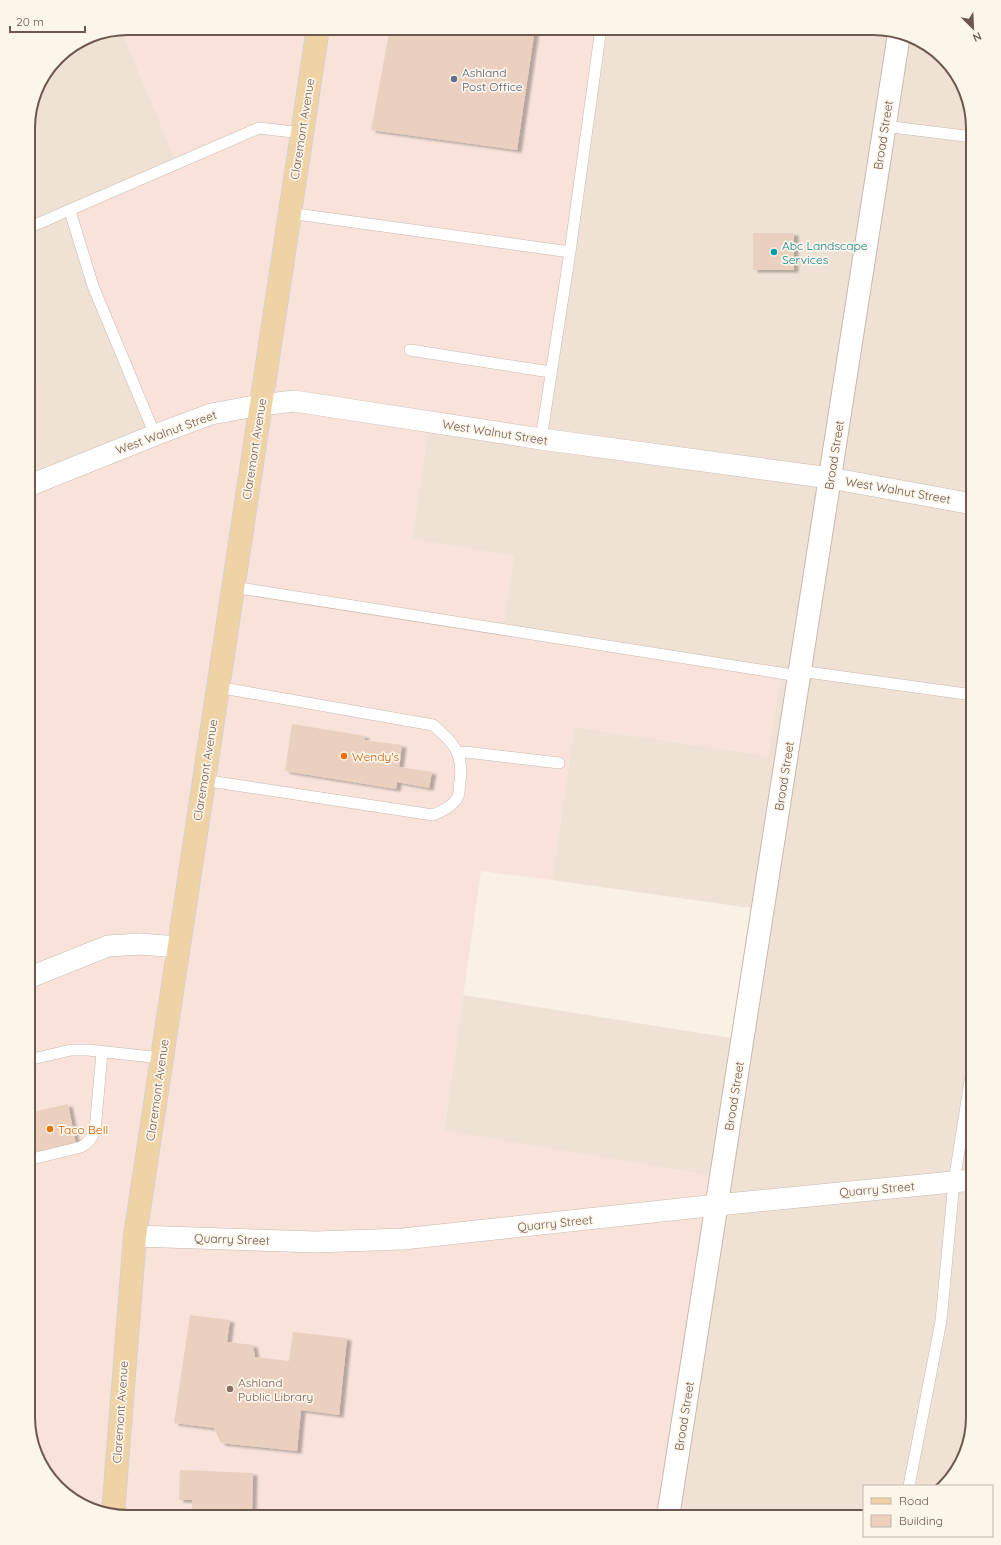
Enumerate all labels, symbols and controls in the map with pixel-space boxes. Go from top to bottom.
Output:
scale bar [10,8,85,34]
north arrow [953,8,993,48]
text: 20 m [16,14,44,29]
text: N [971,29,984,45]
place label: Ashland Post Office [462,65,523,94]
marker: Ashland Post Office [449,74,459,84]
street label: Claremont Avenue [287,77,317,181]
street label: Broad Street [870,99,896,171]
place label: Abc Landscape Services [782,238,868,267]
marker: Abc Landscape Services [769,247,779,257]
street label: Claremont Avenue [239,397,269,501]
street label: West Walnut Street [113,407,219,457]
street label: West Walnut Street [441,416,549,448]
street label: Broad Street [821,419,847,491]
street label: West Walnut Street [844,473,952,507]
street label: Claremont Avenue [190,718,220,822]
street label: Broad Street [771,740,797,812]
place label: Wendy's [352,749,400,764]
marker: Wendy's [339,751,349,761]
street label: Claremont Avenue [142,1038,172,1142]
street label: Broad Street [721,1060,747,1132]
place label: Taco Bell [58,1122,108,1137]
marker: Taco Bell [45,1124,55,1134]
street label: Quarry Street [839,1178,915,1200]
street label: Quarry Street [517,1212,593,1234]
street label: Quarry Street [194,1230,270,1248]
street label: Claremont Avenue [109,1360,131,1464]
place label: Ashland Public Library [238,1375,313,1404]
street label: Broad Street [671,1380,697,1452]
marker: Ashland Public Library [225,1384,235,1394]
legend [863,1485,993,1537]
text: Road [899,1493,929,1508]
text: Building [899,1513,943,1528]

